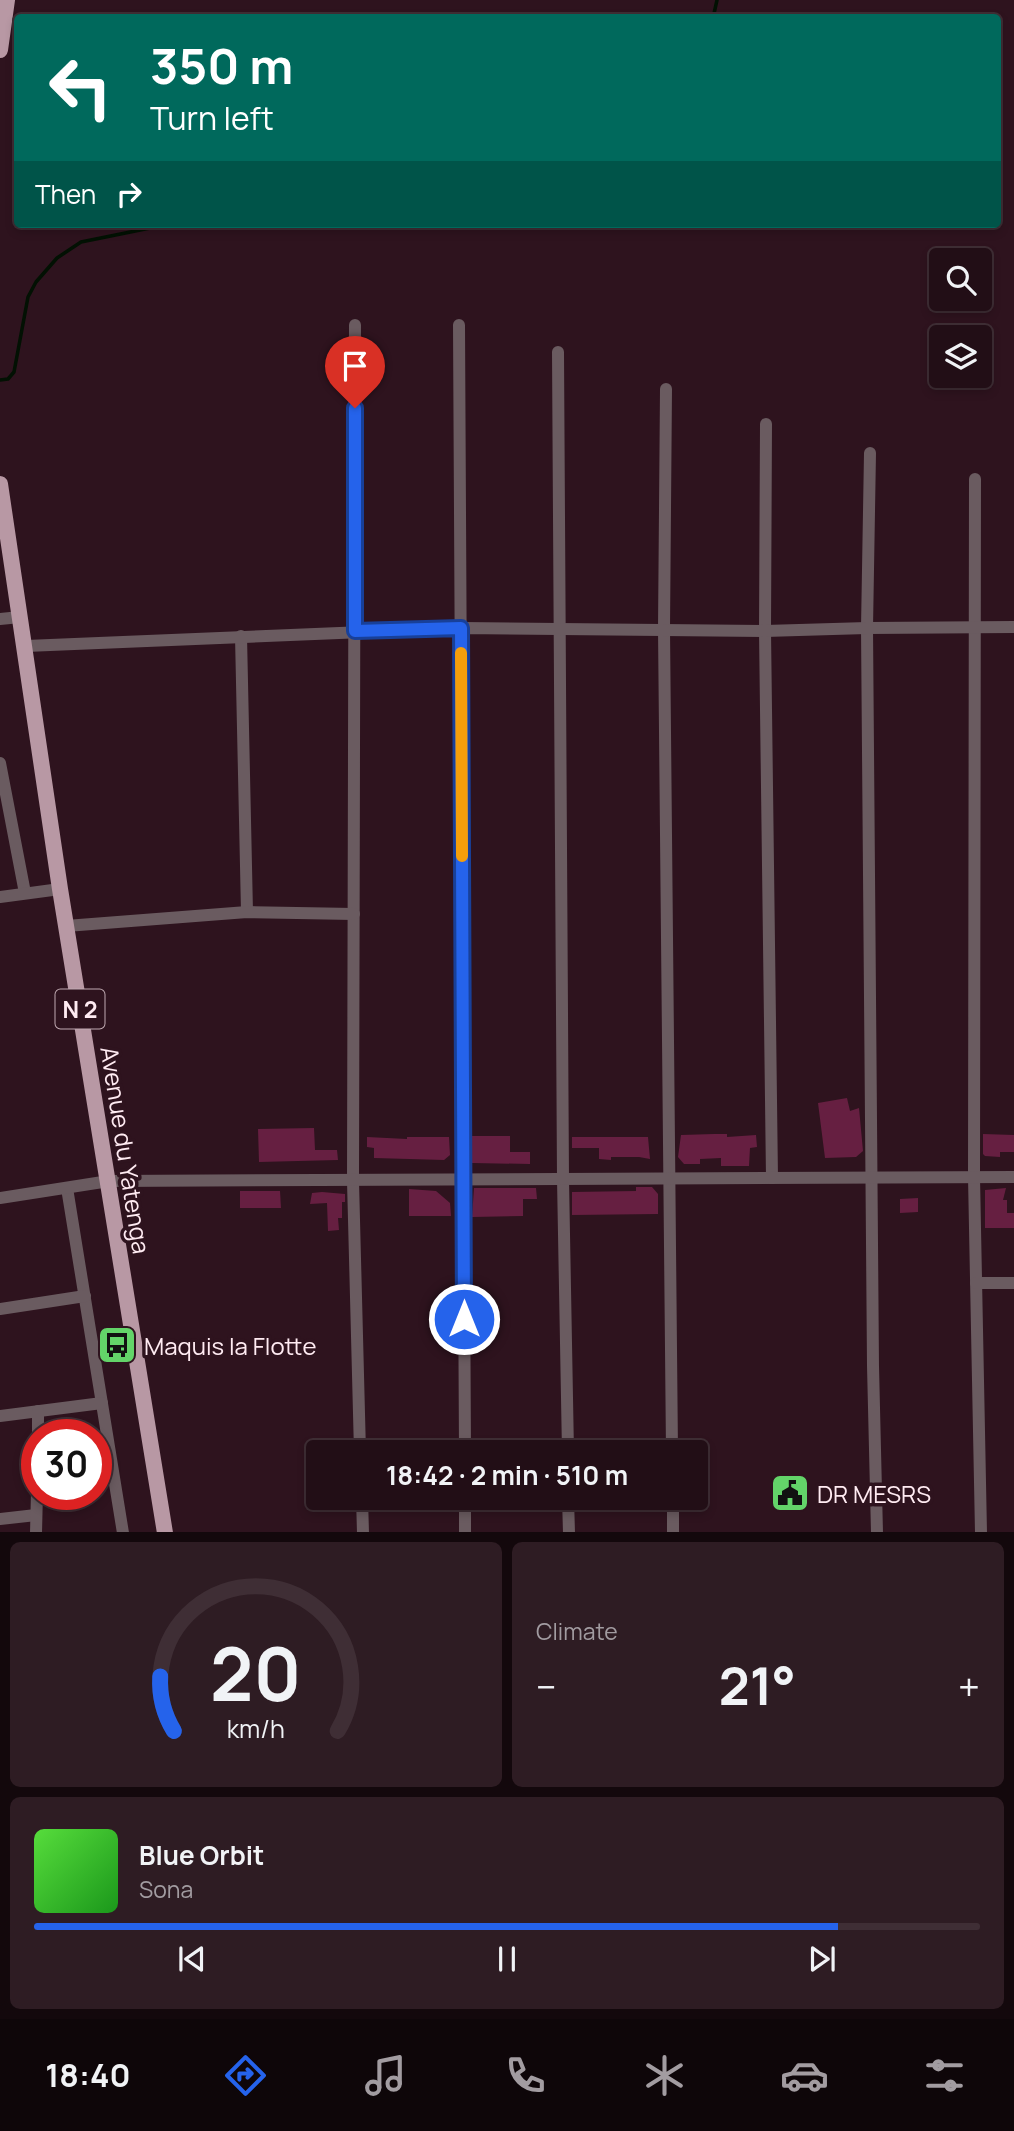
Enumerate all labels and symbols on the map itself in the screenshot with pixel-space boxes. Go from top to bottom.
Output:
pin [325,336,385,408]
road number: N 2 [56,990,104,1028]
street label: Avenue du Yatenga [93,1044,159,1256]
position arrow [427,1282,501,1356]
bus stop icon: Maquis la Flotte [96,1324,138,1366]
place label: Maquis la Flotte [144,1329,316,1362]
speed limit sign: 30 [21,1419,112,1510]
public building icon: DR MESRS [769,1472,811,1514]
place label: DR MESRS [817,1477,931,1510]

